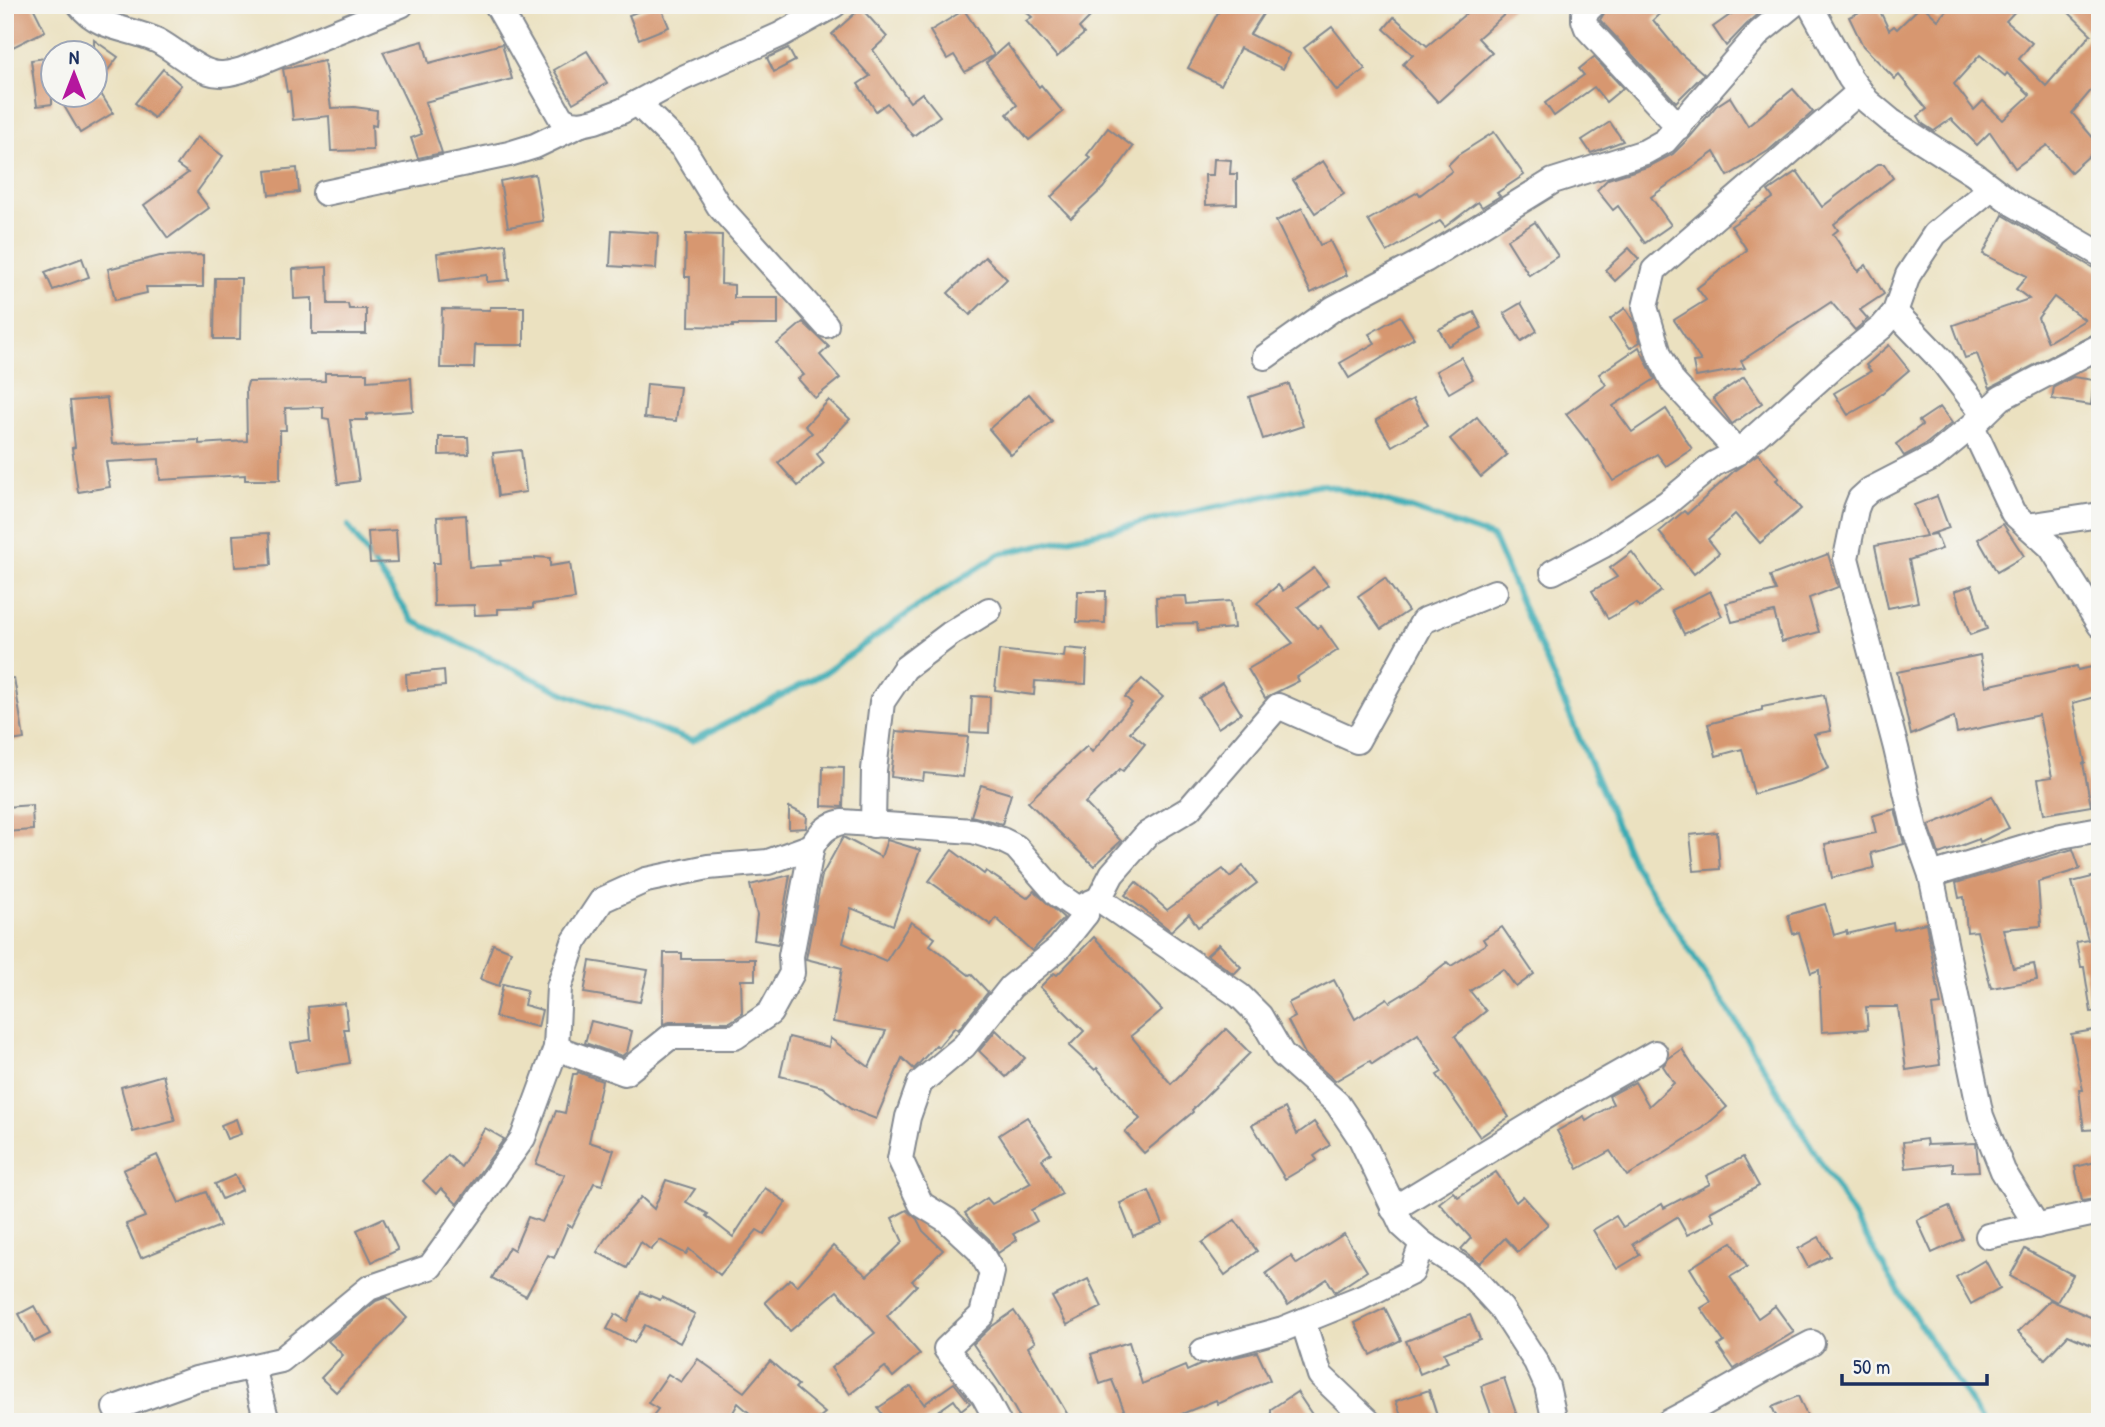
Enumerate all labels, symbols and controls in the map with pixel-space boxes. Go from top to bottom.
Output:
north arrow [38,38,108,108]
text: N [69,44,79,70]
scale bar [1842,1343,1988,1387]
text: 50 m [1853,1352,1890,1381]

